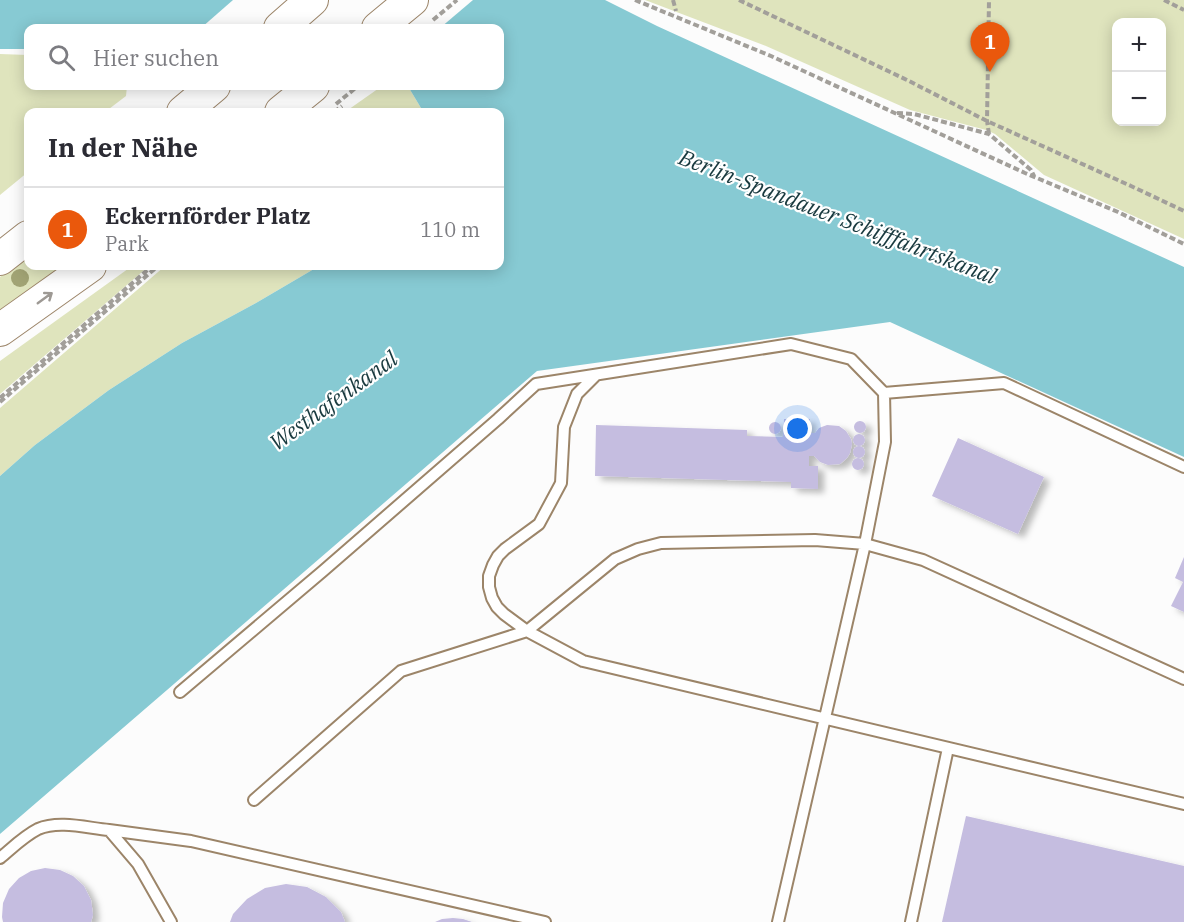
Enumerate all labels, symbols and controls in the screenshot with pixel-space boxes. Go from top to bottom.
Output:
map controls [1112,18,1166,126]
button: + [1112,18,1166,72]
pin: 1 [970,22,1010,72]
search box [24,24,504,90]
icon: search [45,41,78,74]
text: Hier suchen [93,43,219,72]
button: − [1112,72,1166,126]
text: In der Nähe [48,130,198,164]
water label: Berlin-Spandauer Schifffahrtskanal [674,142,1002,290]
text: Eckernförder Platz [105,201,310,230]
text: 1 [62,216,74,243]
text: 110 m [420,216,480,243]
text: Park [105,230,149,257]
one-way arrow [36,291,52,304]
water label: Westhafenkanal [263,343,403,456]
your location [783,414,812,443]

